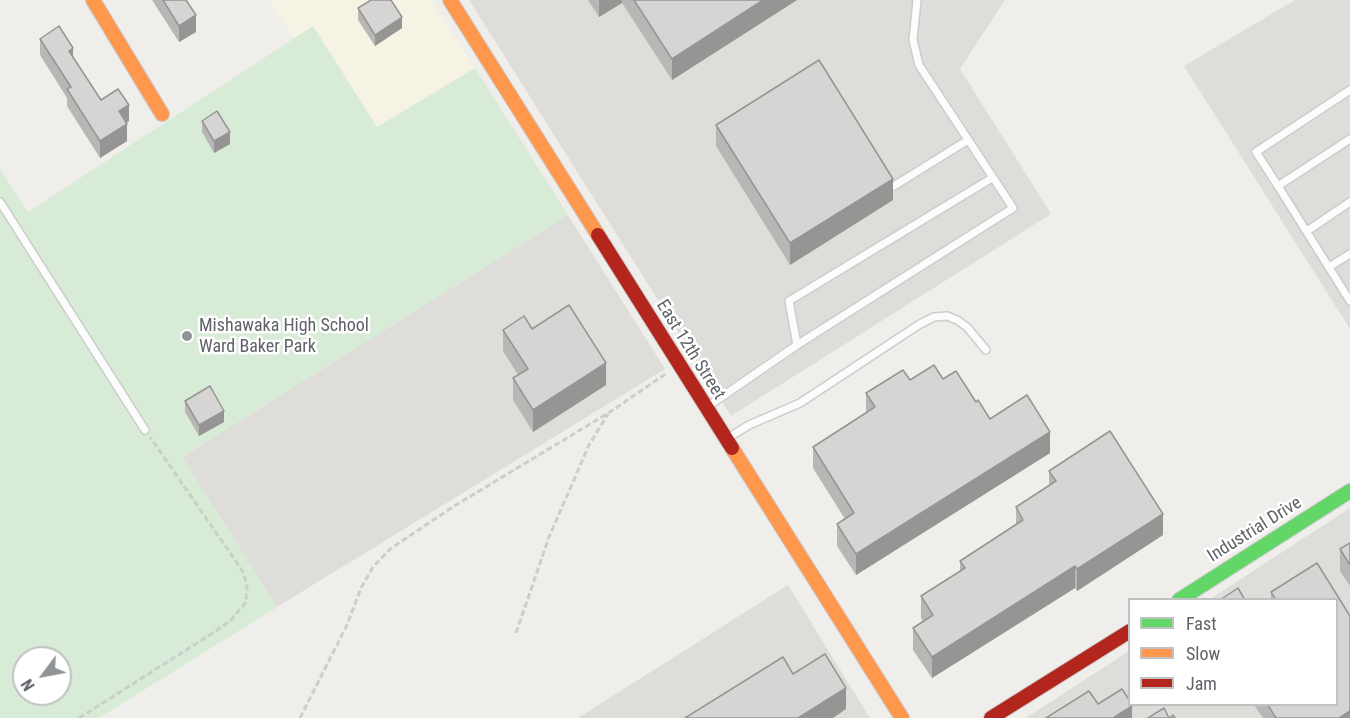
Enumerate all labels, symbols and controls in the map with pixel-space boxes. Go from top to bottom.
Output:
street label: East 12th Street [651,296,729,404]
place label: Mishawaka High School Ward Baker Park [199,315,369,358]
marker: Mishawaka High School Ward Baker Park [180,329,194,343]
street label: Industrial Drive [1204,493,1306,567]
legend [1128,598,1338,706]
text: Fast [1186,613,1217,634]
text: Slow [1186,643,1220,664]
north arrow [12,646,72,706]
text: Jam [1186,673,1217,694]
text: N [17,676,39,694]

